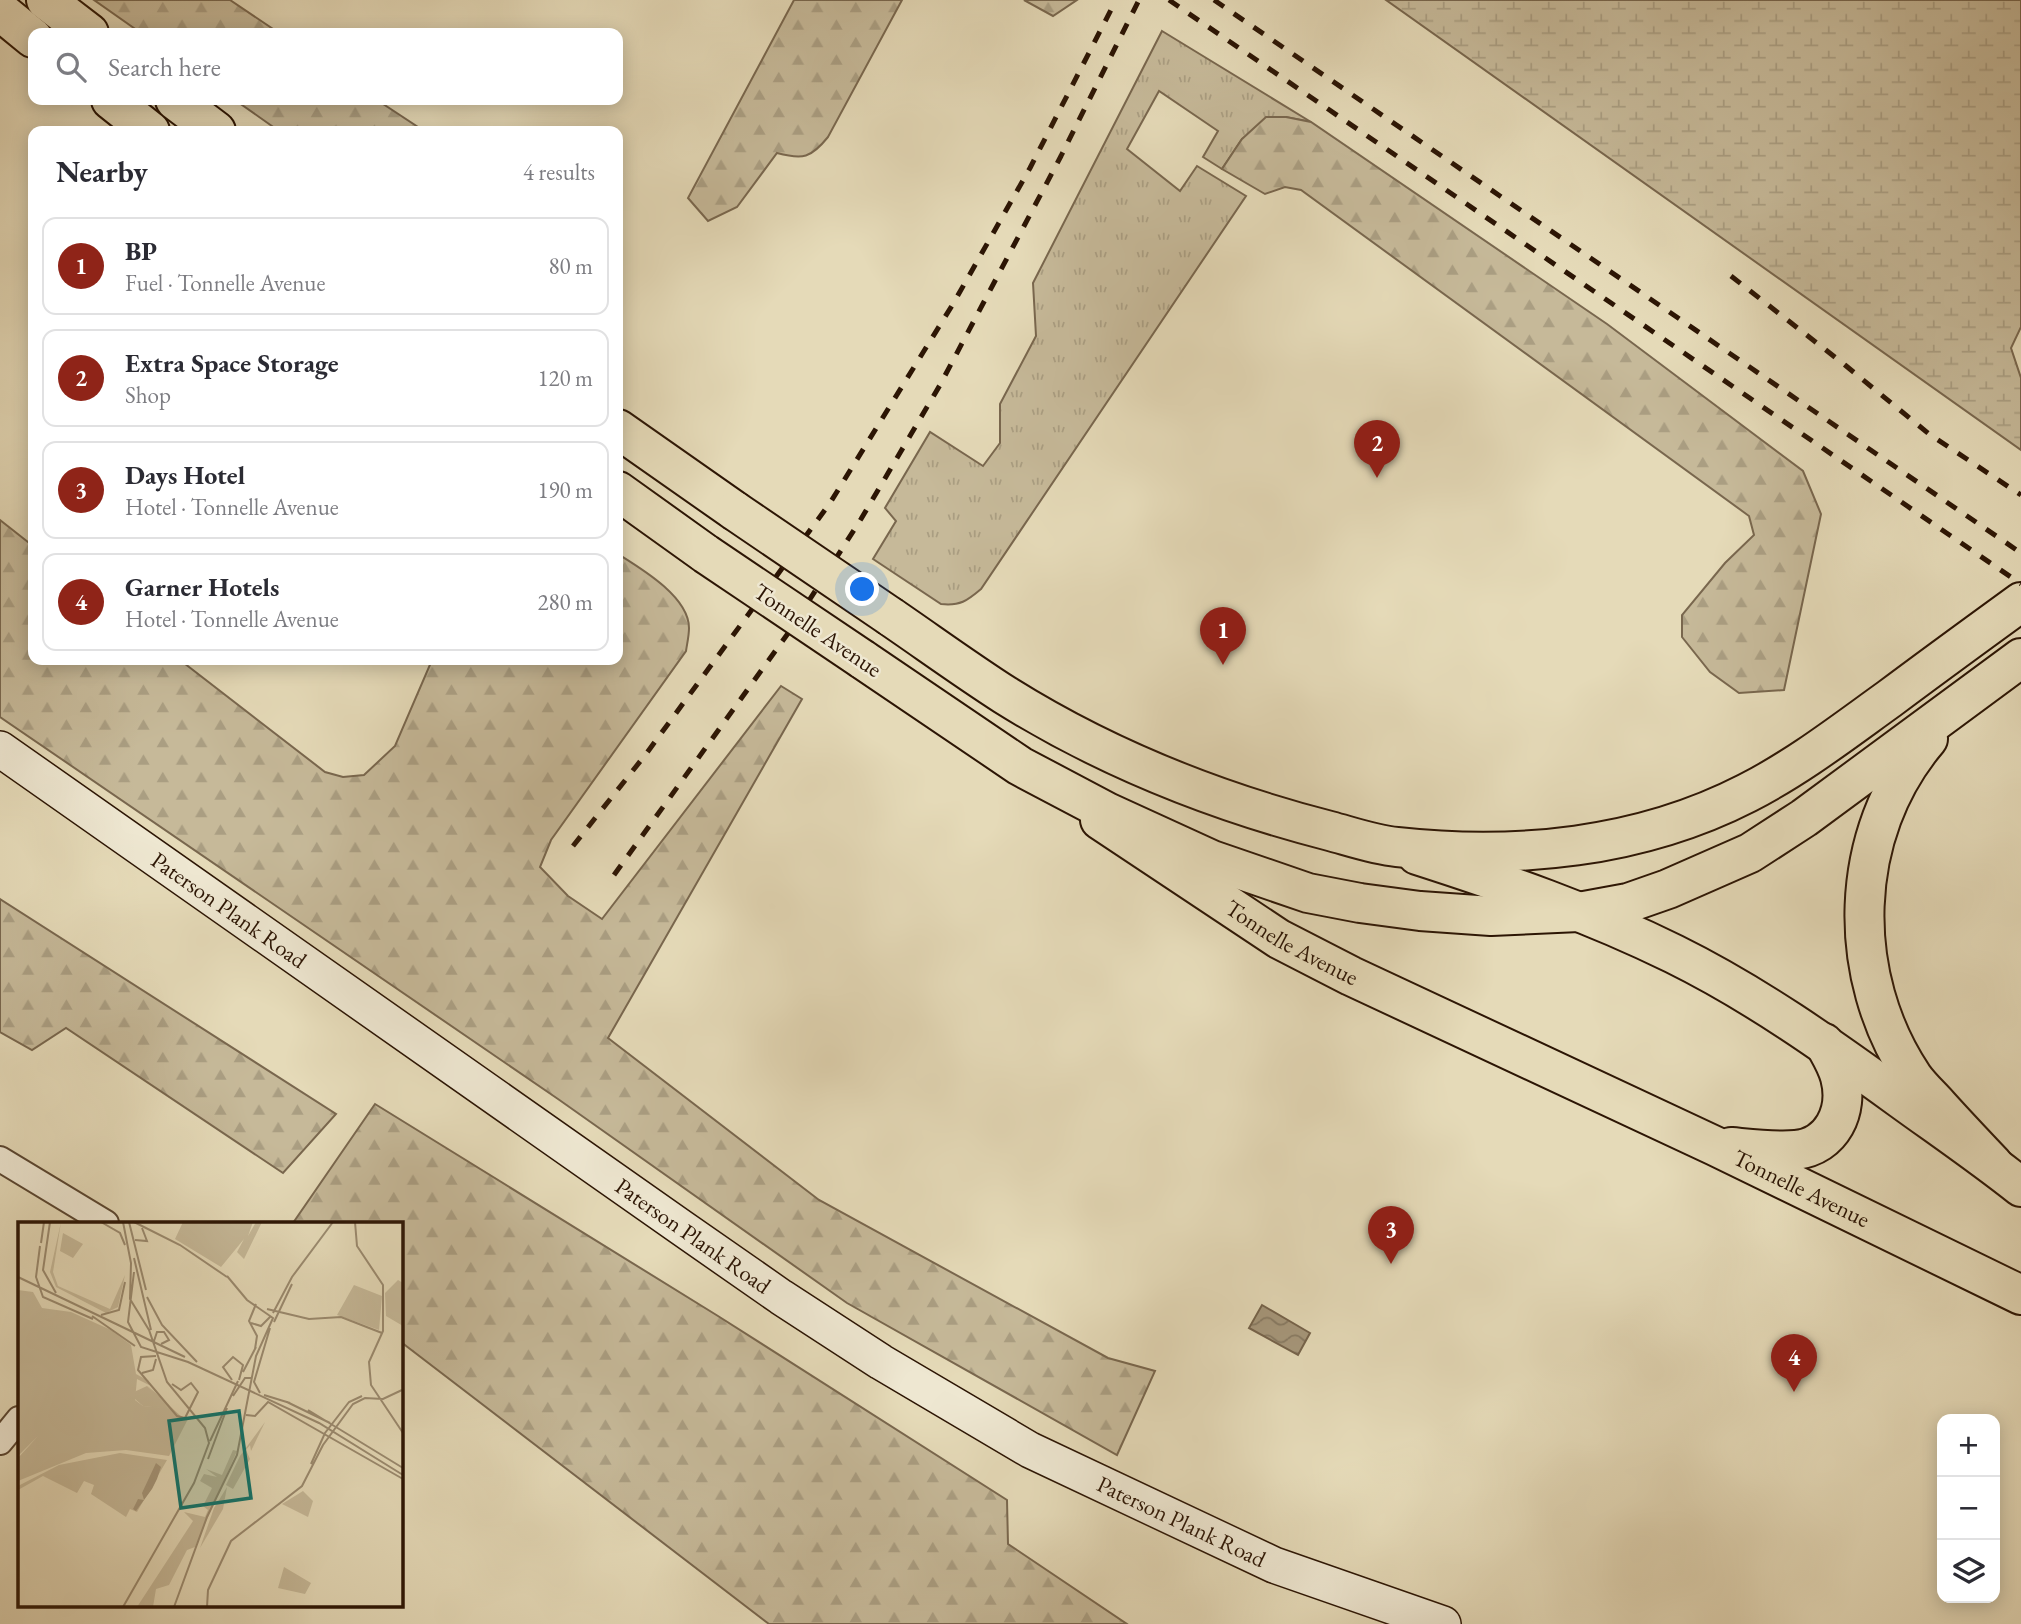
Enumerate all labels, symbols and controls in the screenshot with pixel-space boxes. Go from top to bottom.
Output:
search box [28,28,623,105]
icon: search [52,48,90,86]
text: Search here [108,50,221,84]
text: Nearby [56,152,148,191]
text: 4 results [523,157,595,187]
text: BP [125,234,157,268]
text: 1 [75,251,87,281]
text: 80 m [548,251,593,281]
text: Fuel · Tonnelle Avenue [125,268,325,298]
text: Extra Space Storage [125,346,339,380]
text: 2 [75,363,87,393]
text: 120 m [537,363,593,393]
text: Shop [125,380,171,410]
pin: 2 [1354,420,1400,478]
text: Days Hotel [125,458,245,492]
text: 3 [75,475,87,505]
text: 190 m [537,475,593,505]
text: Hotel · Tonnelle Avenue [125,492,339,522]
text: Garner Hotels [125,570,279,604]
your location [845,572,879,606]
street label: Tonnelle Avenue [748,576,888,684]
text: 4 [75,587,87,617]
text: 280 m [537,587,593,617]
text: Hotel · Tonnelle Avenue [125,604,339,634]
pin: 1 [1200,607,1246,665]
street label: Paterson Plank Road [145,845,313,975]
street label: Tonnelle Avenue [1220,893,1363,992]
street label: Tonnelle Avenue [1728,1142,1875,1234]
street label: Paterson Plank Road [609,1171,777,1301]
pin: 3 [1368,1206,1414,1264]
inset map [18,1222,402,1606]
pin: 4 [1771,1334,1817,1392]
map controls [1937,1414,2000,1603]
button: + [1937,1414,2000,1477]
street label: Paterson Plank Road [1092,1469,1271,1574]
button: − [1937,1477,2000,1540]
button: layers [1937,1540,2000,1603]

